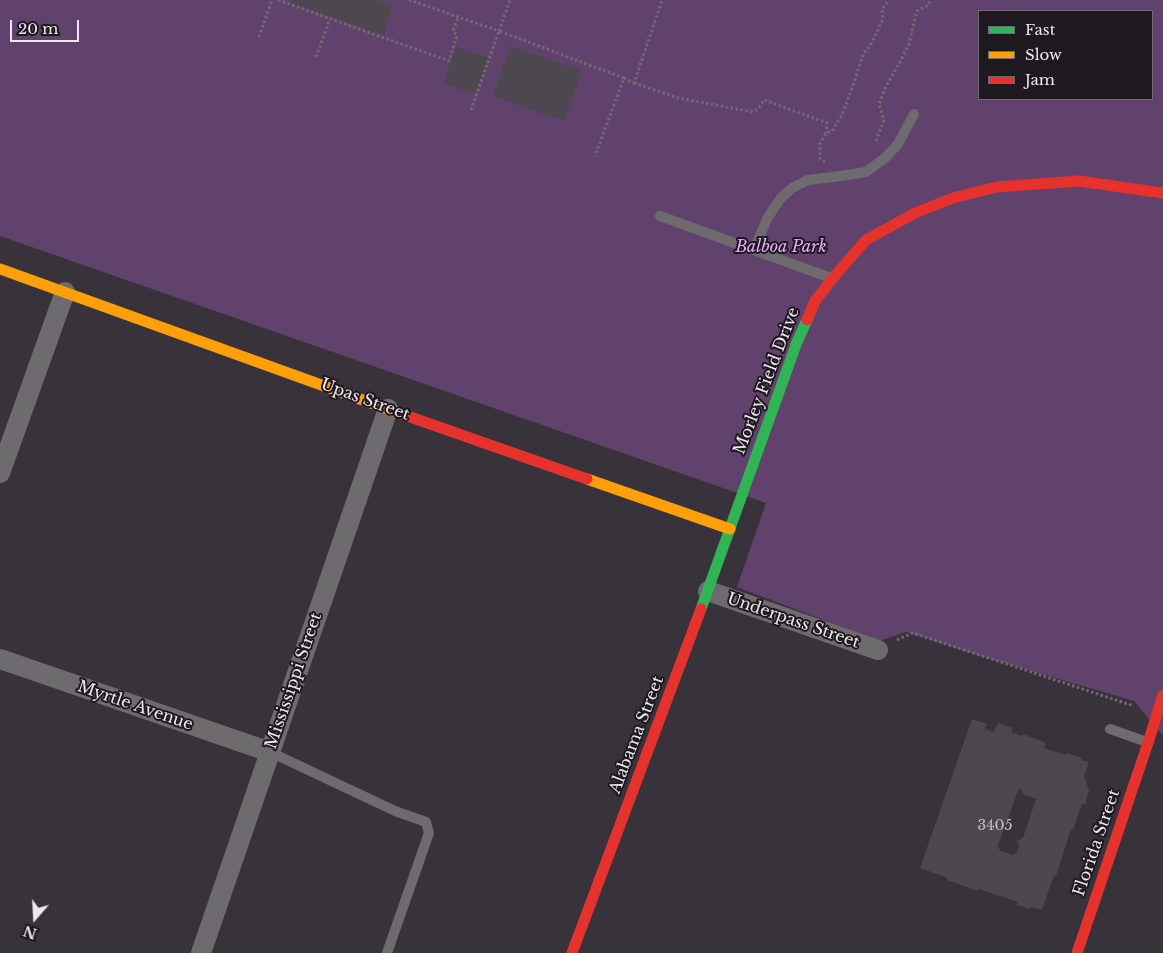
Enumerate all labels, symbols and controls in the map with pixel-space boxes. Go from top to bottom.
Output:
scale bar [12,10,81,42]
legend [978,10,1153,100]
text: 20 m [18,19,58,38]
text: Fast [1025,20,1055,39]
text: Slow [1025,45,1062,64]
text: Jam [1025,70,1055,89]
park label: Balboa Park [735,237,827,257]
street label: Morley Field Drive [730,305,804,457]
street label: Upas Street [318,375,412,425]
street label: Underpass Street [724,589,862,653]
street label: Mississippi Street [262,610,326,752]
street label: Alabama Street [606,673,668,797]
street label: Myrtle Avenue [75,677,195,735]
street label: Florida Street [1070,787,1124,899]
house number: 3405 [978,818,1012,834]
north arrow [10,893,60,943]
text: N [21,922,39,943]

